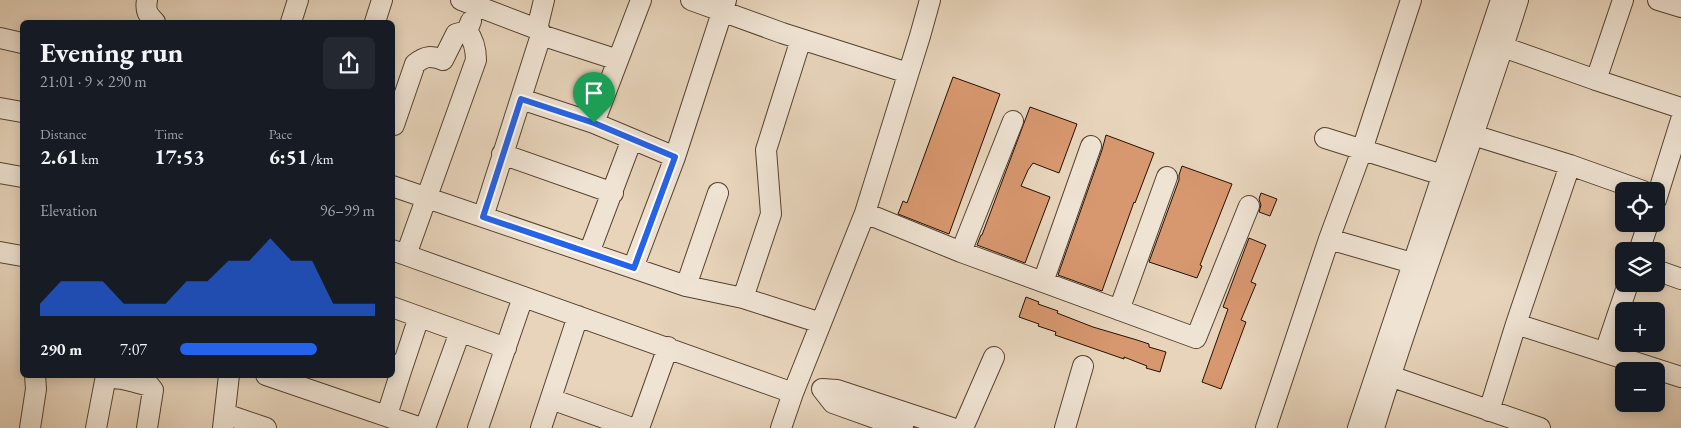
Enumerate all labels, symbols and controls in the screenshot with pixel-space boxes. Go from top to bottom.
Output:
text: Evening run [40,34,183,70]
button: share [323,37,375,89]
text: 21:01 · 9 × 290 m [40,71,147,92]
pin [573,72,615,123]
icon: arrive [580,79,608,107]
text: Distance [40,125,87,143]
text: Time [154,125,184,143]
text: Pace [269,125,292,143]
text: 2.61 [40,143,79,170]
text: 17:53 [154,143,205,170]
text: 6:51 [269,143,308,170]
text: km [79,150,99,168]
text: /km [308,150,334,168]
map controls [1615,182,1665,412]
button: locate [1615,182,1665,232]
text: Elevation [40,200,98,221]
text: 96–99 m [320,200,375,221]
button: layers [1615,242,1665,292]
button: + [1615,302,1665,352]
text: 290 m [40,339,82,360]
text: 7:07 [120,339,147,360]
button: − [1615,362,1665,412]

